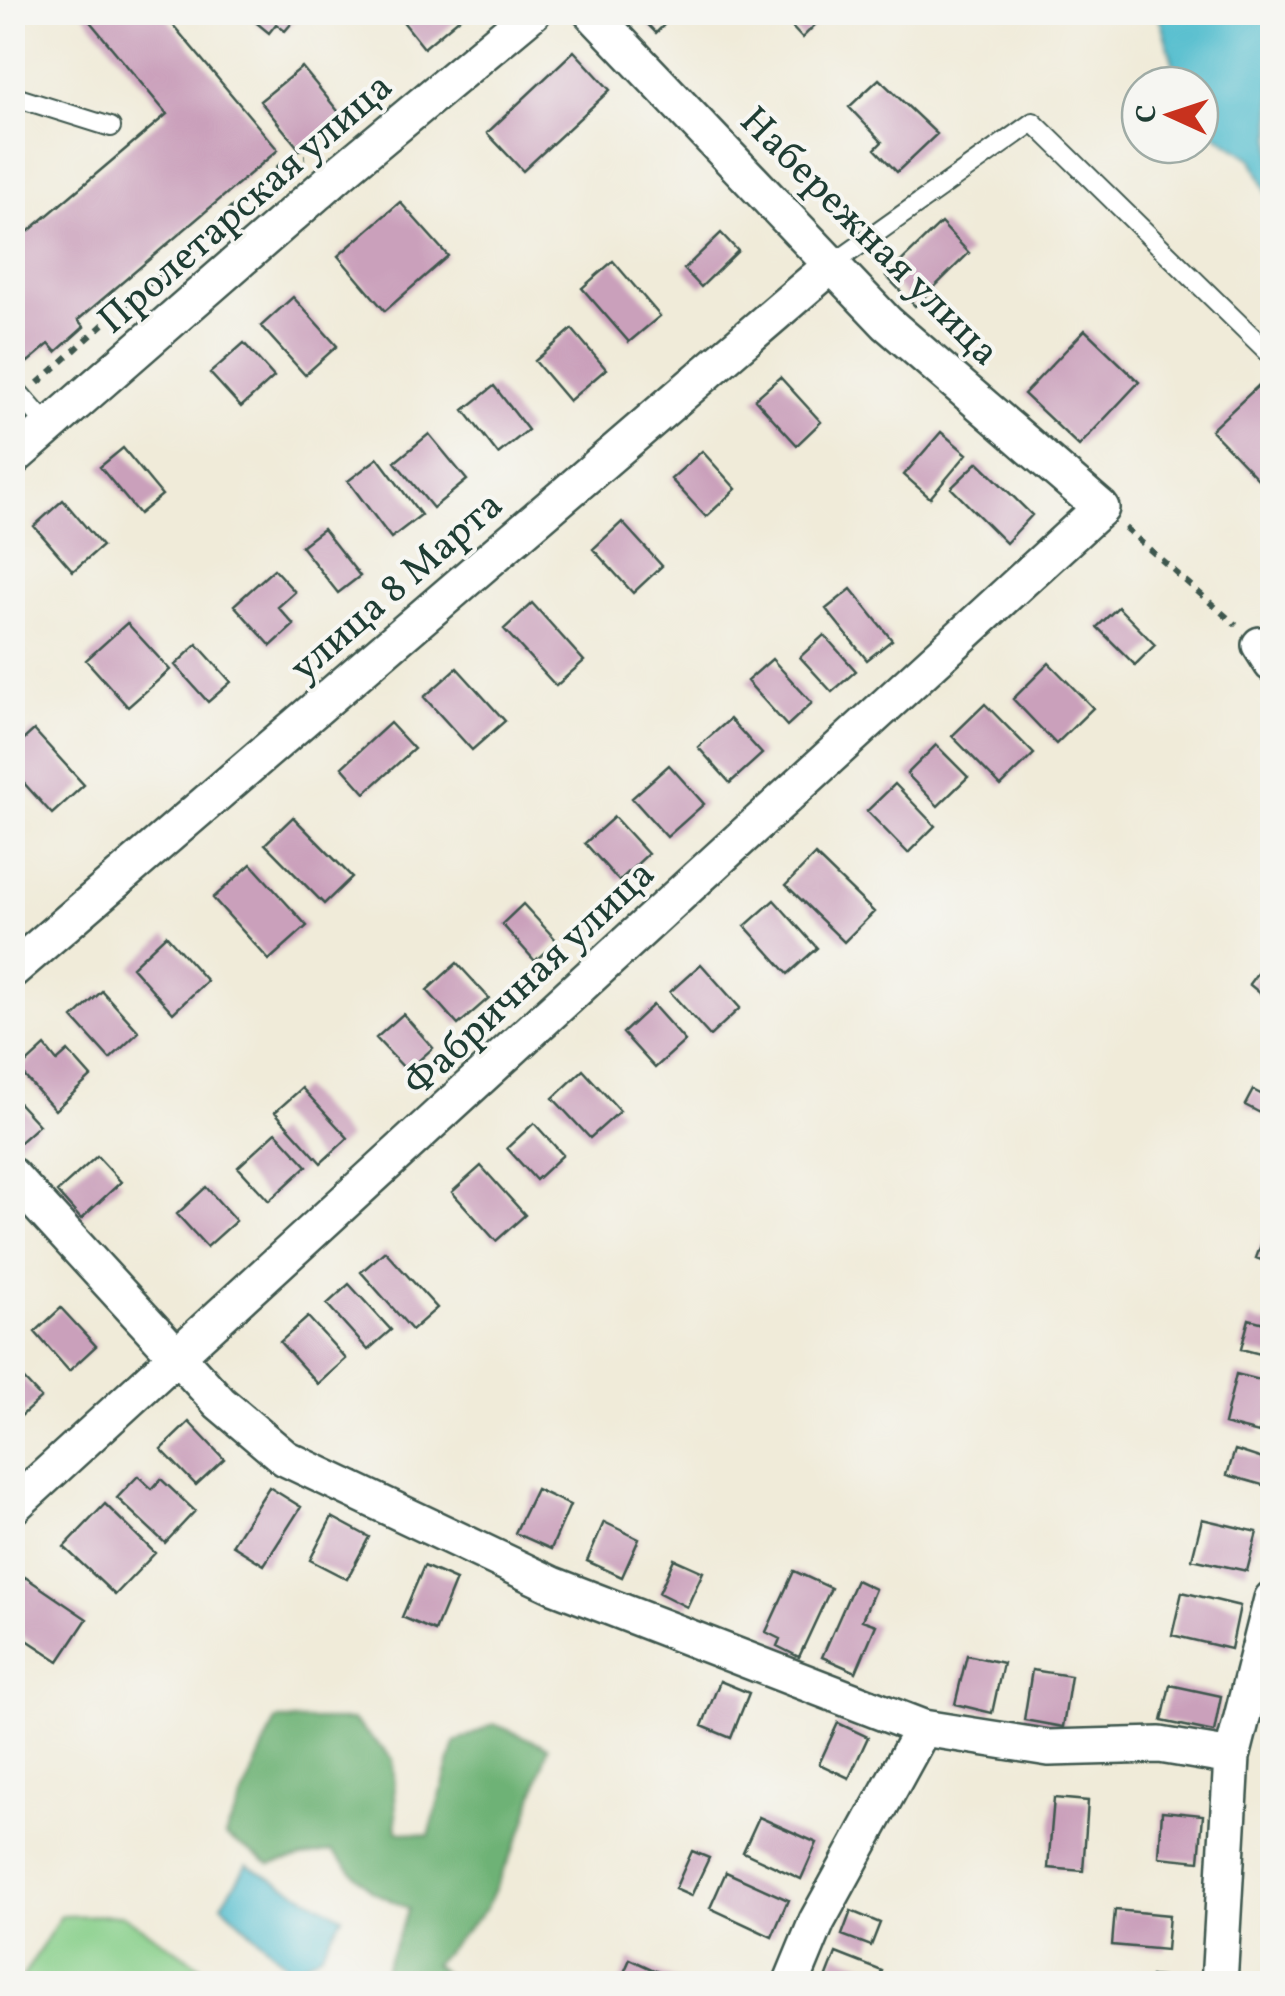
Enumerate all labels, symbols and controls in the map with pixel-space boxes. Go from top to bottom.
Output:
street label: Пролетарская улица [87,61,406,349]
north arrow [1120,65,1220,165]
street label: Набережная улица [726,95,1011,380]
text: С [1128,104,1167,124]
street label: улица 8 Марта [279,480,516,697]
street label: Фабричная улица [393,849,669,1111]

